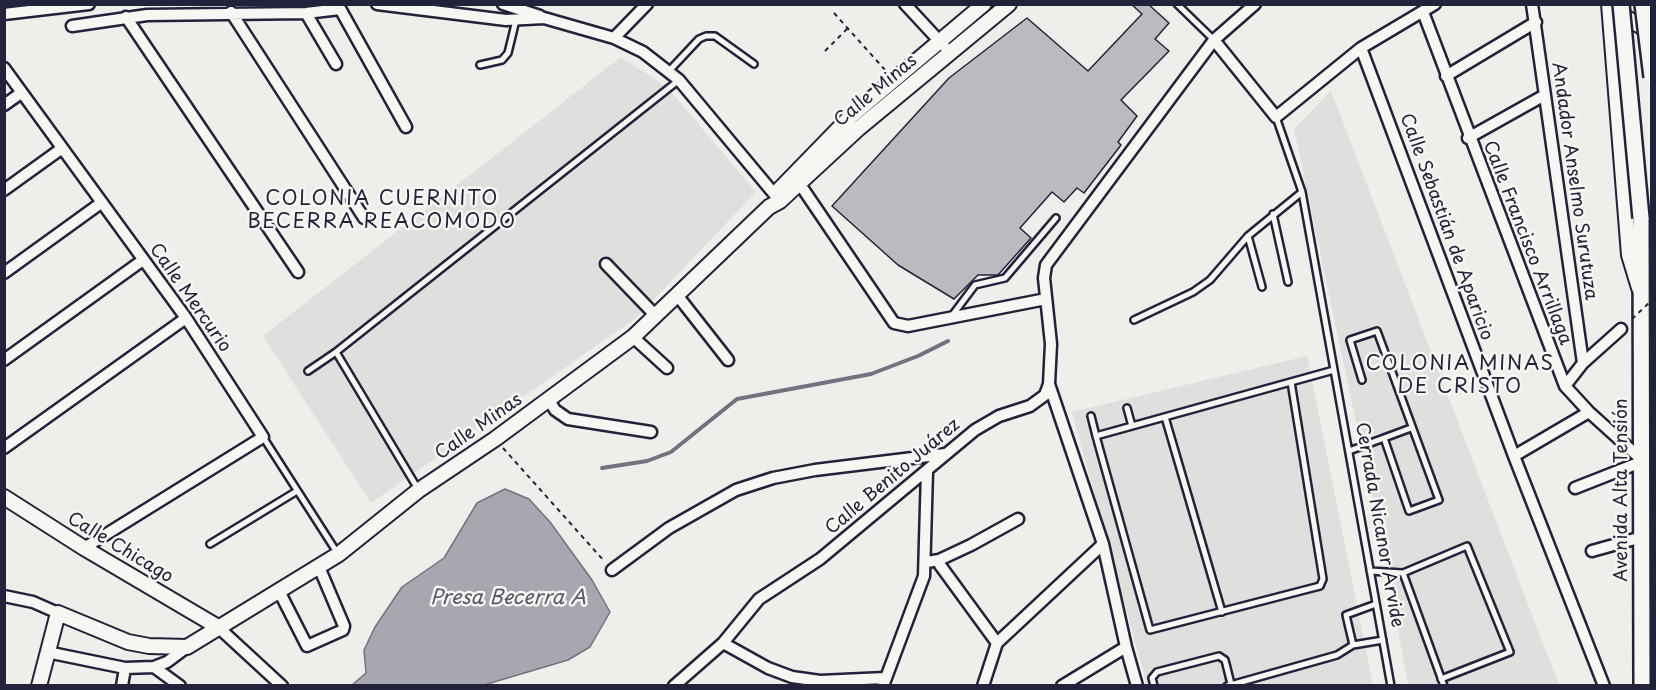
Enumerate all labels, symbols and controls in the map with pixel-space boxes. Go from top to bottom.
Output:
street label: Calle Minas [830,50,922,132]
street label: Andador Anselmo Surutuza [1547,61,1601,301]
street label: Calle Sebastián de Aparicio [1395,111,1497,343]
street label: Calle Francisco Arrillaga [1478,138,1576,348]
district label: COLONIA CUERNITO BECERRA REACOMODO [249,187,515,234]
street label: Calle Mercurio [145,239,235,357]
district label: COLONIA MINAS DE CRISTO [1367,352,1553,399]
street label: Calle Minas [431,389,527,465]
street label: Avenida Alta Tensión [1611,398,1633,582]
street label: Calle Benito Juárez [821,414,965,540]
street label: Cerrada Nicanor Arvide [1350,421,1408,629]
street label: Calle Chicago [63,508,177,588]
water label: Presa Becerra A [430,586,586,610]

